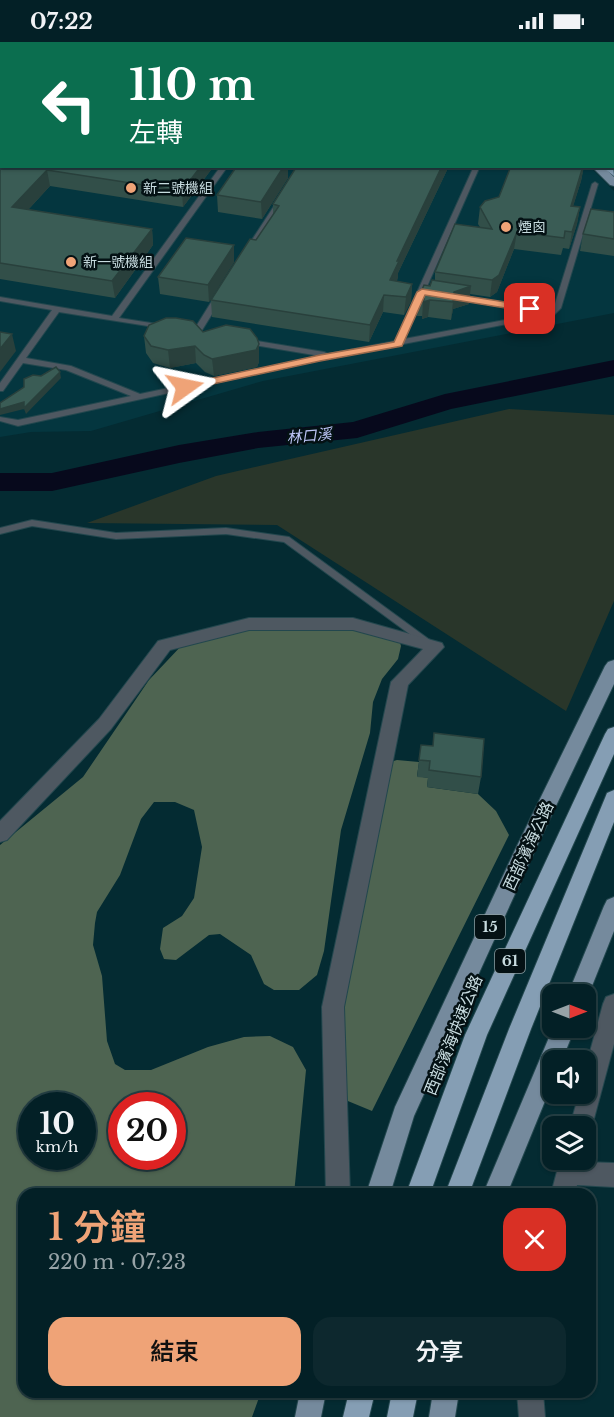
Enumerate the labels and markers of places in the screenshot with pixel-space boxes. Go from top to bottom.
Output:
place label: 新二號機組 [143,179,213,197]
marker: 新二號機組 [124,181,138,195]
place label: 煙囪 [518,218,546,236]
marker: 煙囪 [499,220,513,234]
place label: 新一號機組 [83,253,153,271]
marker: 新一號機組 [64,255,78,269]
pin [504,283,555,334]

